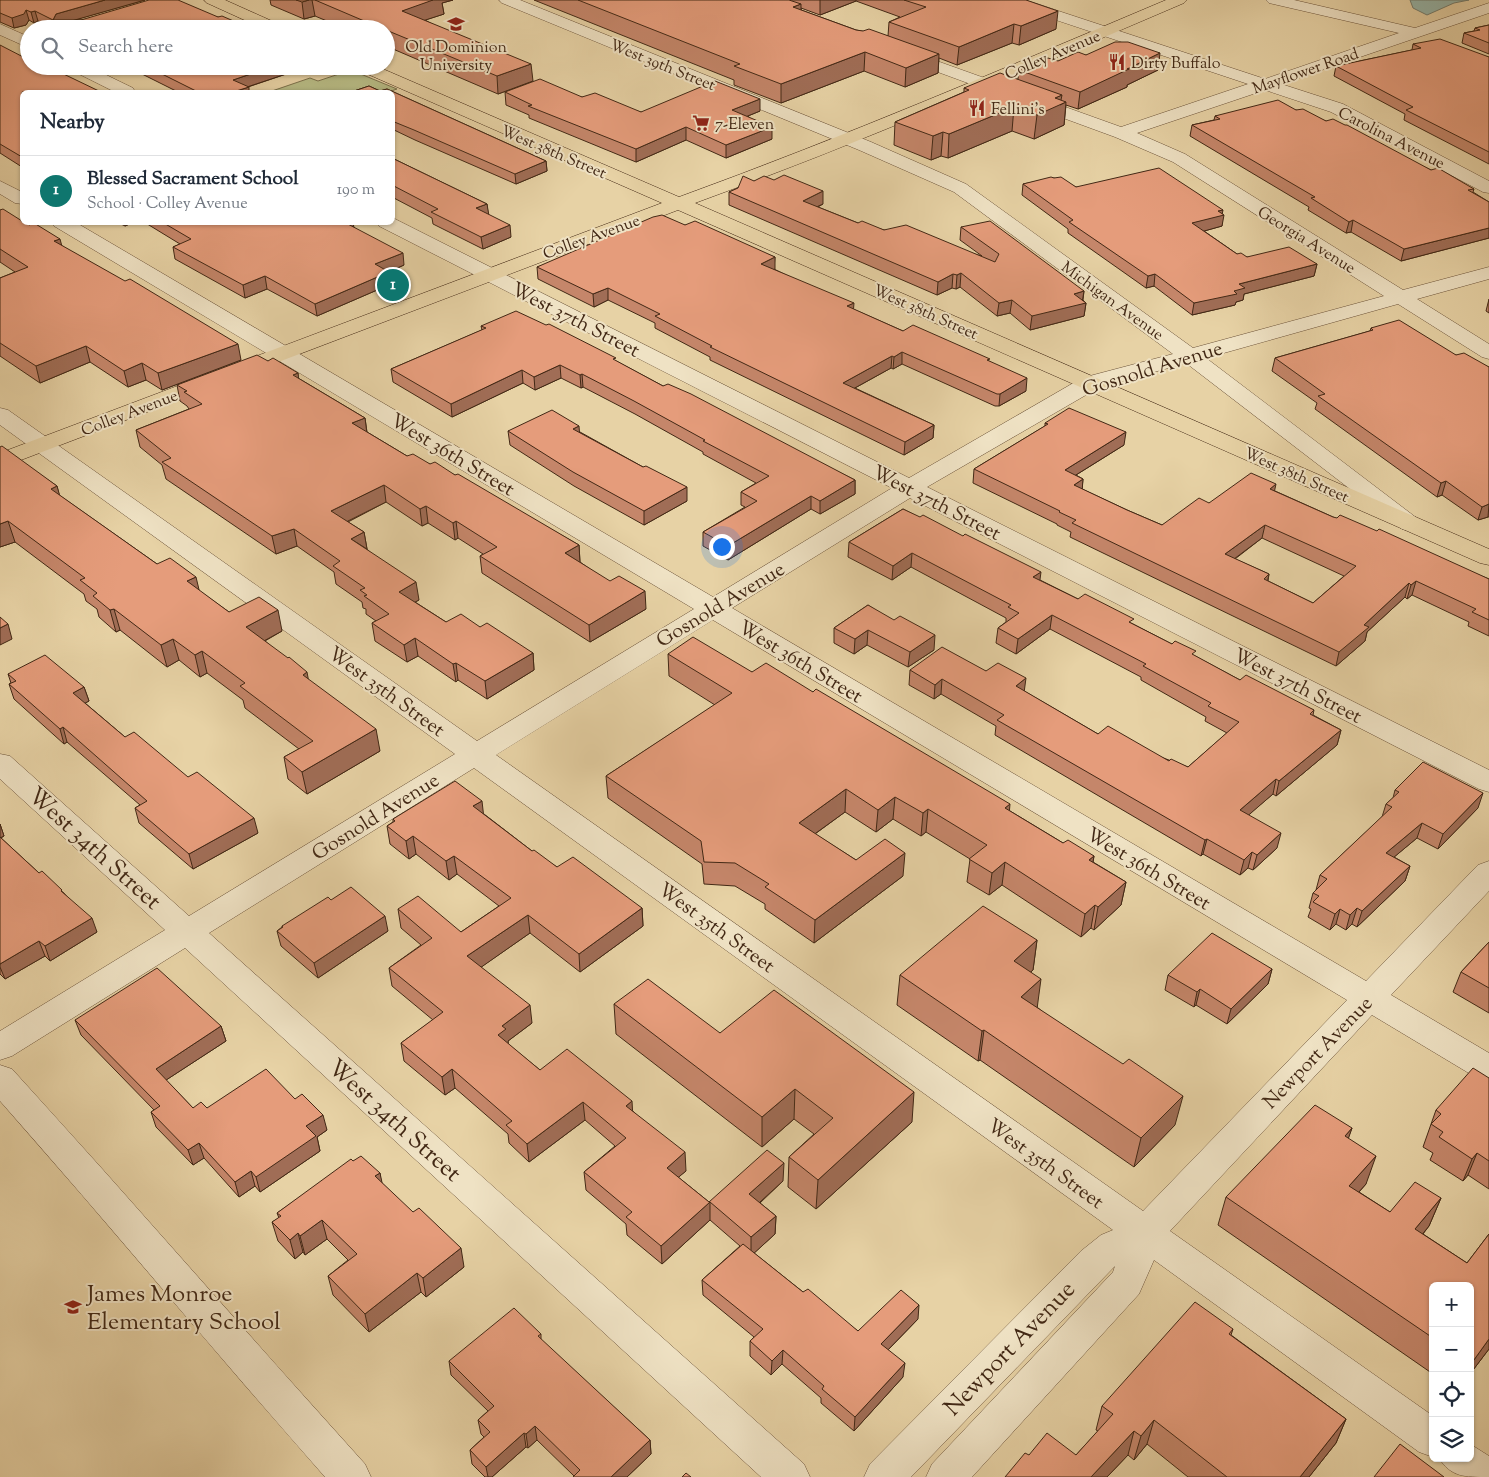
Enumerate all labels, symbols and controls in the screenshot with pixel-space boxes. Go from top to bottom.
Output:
school or university icon: Old Dominion University [446,14,466,34]
search box [20,20,395,75]
street label: Colley Avenue [1002,26,1104,87]
icon: search [38,34,66,62]
text: Search here [78,34,173,61]
street label: West 39th Street [606,35,719,98]
place label: Old Dominion University [405,37,507,78]
street label: Mayflower Road [1250,43,1362,101]
restaurant icon: Dirty Buffalo [1107,52,1127,72]
place label: Dirty Buffalo [1131,53,1221,76]
restaurant icon: Fellini's [967,98,987,118]
place label: Fellini's [991,99,1044,122]
street label: Carolina Avenue [1333,102,1448,176]
text: Nearby [40,108,105,138]
supermarket icon: 7-Eleven [691,113,711,133]
place label: 7-Eleven [715,114,775,137]
street label: West 38th Street [497,121,610,186]
text: Blessed Sacrament School [87,166,298,193]
text: 1 [53,179,59,202]
text: 190 m [337,179,375,202]
text: School · Colley Avenue [87,193,248,216]
street label: Georgia Avenue [1252,202,1359,281]
street label: Colley Avenue [540,210,644,267]
street label: Michigan Avenue [1056,257,1168,347]
pin: 1 [377,266,409,304]
street label: West 37th Street [505,276,644,366]
street label: West 38th Street [869,280,982,347]
street label: Gosnold Avenue [1079,335,1226,406]
street label: Colley Avenue [78,385,182,443]
street label: West 36th Street [384,407,520,505]
street label: West 38th Street [1240,443,1353,510]
street label: West 37th Street [866,459,1005,549]
your location [709,534,735,560]
street label: Gosnold Avenue [652,556,791,656]
street label: West 36th Street [732,614,868,712]
street label: West 35th Street [321,641,450,745]
street label: West 37th Street [1227,642,1366,732]
street label: Gosnold Avenue [307,767,446,869]
street label: West 34th Street [19,780,168,919]
street label: West 36th Street [1080,821,1216,919]
street label: West 35th Street [651,877,780,981]
street label: Newport Avenue [1257,991,1380,1117]
street label: West 34th Street [319,1052,468,1191]
street label: West 35th Street [980,1113,1109,1217]
street label: Newport Avenue [937,1274,1084,1425]
place label: James Monroe Elementary School [85,1278,281,1340]
map controls [1429,1282,1474,1462]
button: + [1429,1282,1474,1327]
school or university icon: James Monroe Elementary School [63,1297,83,1317]
button: − [1429,1327,1474,1372]
button: locate [1429,1372,1474,1417]
button: layers [1429,1417,1474,1462]

